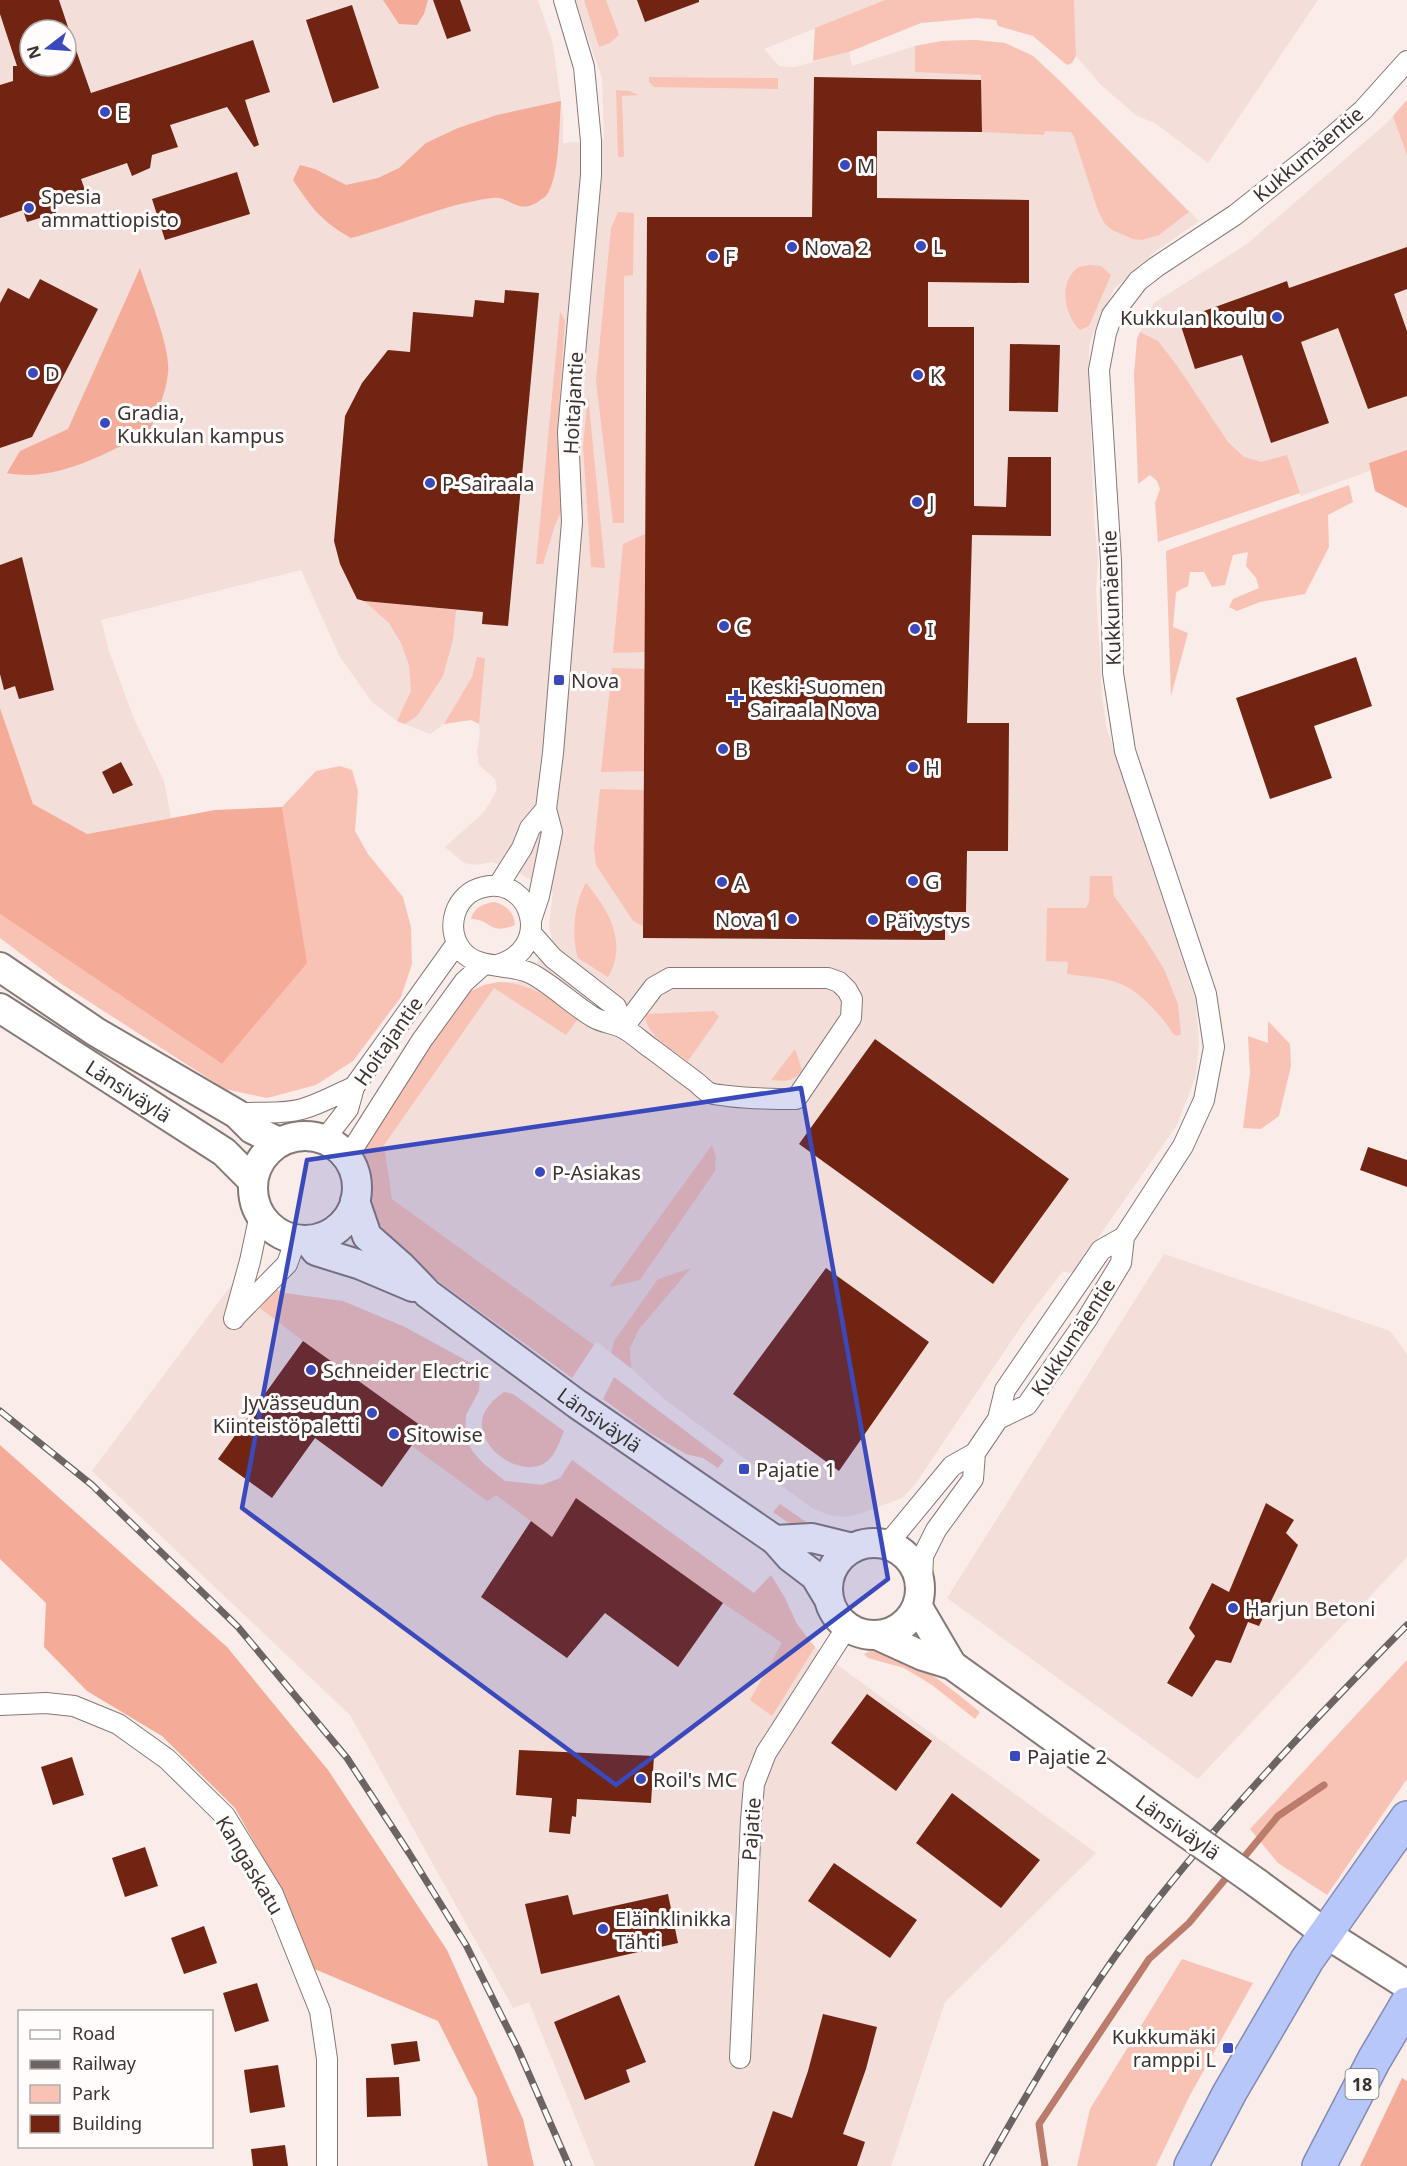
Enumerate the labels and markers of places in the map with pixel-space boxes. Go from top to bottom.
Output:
place label: E [117,99,128,126]
marker: E [98,105,112,119]
place label: M [857,152,875,179]
marker: M [838,158,852,172]
place label: Spesia ammattiopisto [41,183,179,233]
marker: Spesia ammattiopisto [22,201,36,215]
place label: L [933,233,943,260]
place label: Nova 2 [804,234,869,261]
marker: L [914,239,928,253]
marker: Nova 2 [785,240,799,254]
place label: F [725,243,735,270]
marker: F [706,249,720,263]
place label: Kukkulan koulu [1120,304,1265,331]
marker: Kukkulan koulu [1270,310,1284,324]
place label: D [45,360,60,387]
place label: K [930,362,943,389]
marker: D [26,366,40,380]
marker: K [911,368,925,382]
place label: Gradia, Kukkulan kampus [117,399,284,449]
marker: Gradia, Kukkulan kampus [98,416,112,430]
place label: P-Sairaala [442,470,535,497]
marker: P-Sairaala [423,476,437,490]
place label: J [927,489,934,516]
marker: J [910,495,924,509]
place label: C [736,613,749,640]
place label: I [927,616,934,643]
marker: C [717,619,731,633]
marker: I [908,622,922,636]
place label: Nova [571,667,619,694]
marker: Nova [552,673,566,687]
place label: Keski-Suomen Sairaala Nova [750,673,883,723]
marker: Keski-Suomen Sairaala Nova [727,689,745,707]
place label: B [735,736,748,763]
marker: B [716,742,730,756]
place label: H [925,754,940,781]
marker: H [906,760,920,774]
place label: G [925,868,940,895]
place label: A [734,869,747,896]
marker: G [906,874,920,888]
marker: A [715,875,729,889]
place label: Nova 1 [715,906,780,933]
place label: Päivystys [885,907,970,934]
marker: Nova 1 [785,912,799,926]
marker: Päivystys [866,913,880,927]
place label: P-Asiakas [552,1159,641,1186]
marker: P-Asiakas [533,1165,547,1179]
place label: Schneider Electric [323,1357,489,1384]
marker: Schneider Electric [304,1363,318,1377]
place label: Jyvässeudun Kiinteistöpaletti [213,1389,360,1439]
marker: Jyvässeudun Kiinteistöpaletti [365,1406,379,1420]
place label: Sitowise [406,1421,483,1448]
marker: Sitowise [387,1427,401,1441]
place label: Pajatie 1 [756,1456,836,1483]
marker: Pajatie 1 [737,1462,751,1476]
place label: Harjun Betoni [1245,1595,1376,1622]
marker: Harjun Betoni [1226,1601,1240,1615]
place label: Pajatie 2 [1027,1743,1107,1770]
marker: Pajatie 2 [1008,1749,1022,1763]
place label: Roil's MC [653,1766,738,1793]
marker: Roil's MC [634,1772,648,1786]
place label: Eläinklinikka Tähti [615,1905,731,1955]
marker: Eläinklinikka Tähti [596,1922,610,1936]
place label: Kukkumäki ramppi L [1112,2023,1216,2073]
marker: Kukkumäki ramppi L [1221,2041,1235,2055]

